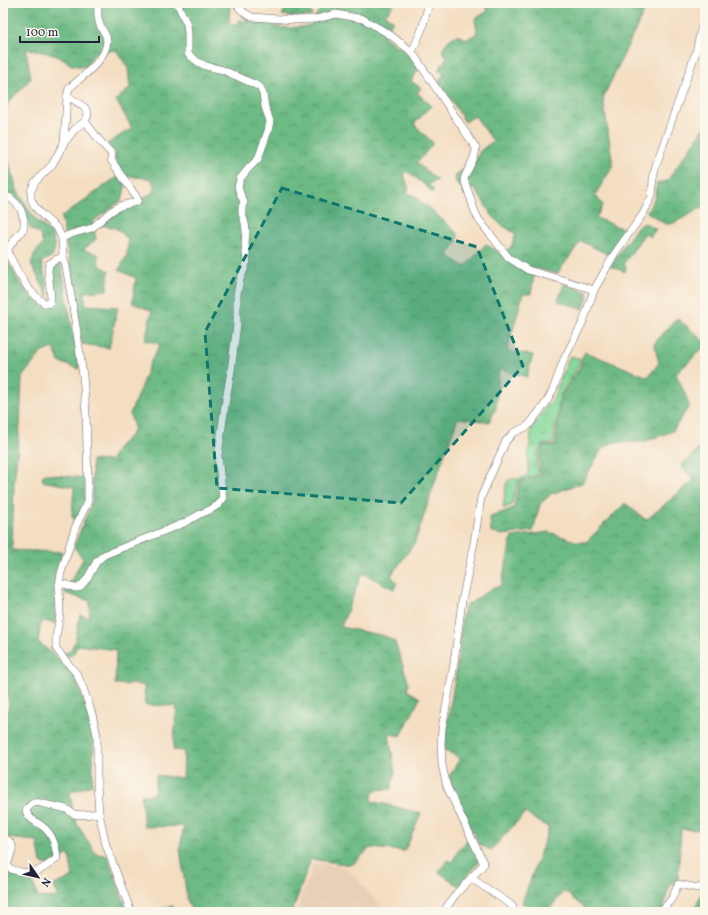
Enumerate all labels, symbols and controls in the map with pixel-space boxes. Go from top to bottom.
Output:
scale bar [20,18,99,44]
text: 100 m [26,25,59,41]
north arrow [18,857,58,897]
text: N [37,874,54,889]

